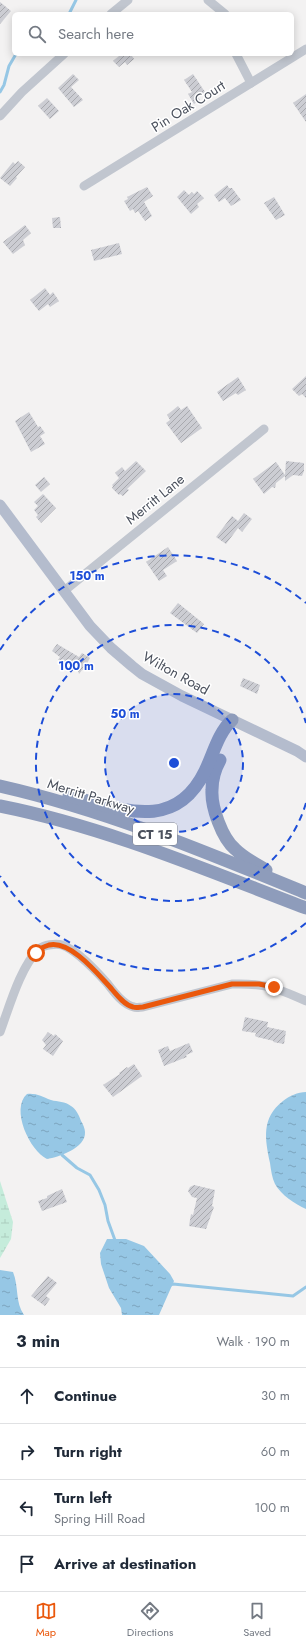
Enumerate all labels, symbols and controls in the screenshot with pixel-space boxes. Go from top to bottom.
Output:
search box [12,12,294,56]
icon: search [26,23,48,45]
text: Search here [58,23,134,45]
street label: Pin Oak Court [147,75,229,137]
street label: Merritt Lane [121,469,189,529]
text: 150 m [69,567,105,585]
street label: Wilton Road [139,646,213,700]
text: 100 m [58,657,94,675]
text: 50 m [110,705,140,723]
centre of rings [167,756,181,770]
street label: Merritt Parkway [45,773,138,819]
road number: CT 15 [133,823,177,845]
route start [27,944,45,962]
route end [265,978,283,996]
text: 3 min [16,1329,60,1353]
text: Walk · 190 m [217,1332,290,1351]
icon: ahead [16,1385,38,1407]
text: Continue [54,1385,117,1407]
text: 30 m [261,1386,290,1405]
icon: right [16,1441,38,1463]
text: Turn right [54,1441,122,1463]
text: 60 m [261,1442,290,1461]
text: Turn left [54,1487,112,1509]
icon: left [16,1497,38,1519]
text: 100 m [255,1498,290,1517]
text: Spring Hill Road [54,1509,145,1528]
icon: arrive [16,1553,38,1575]
text: Arrive at destination [54,1553,196,1575]
tab: Map [35,1600,57,1640]
tab: Directions [127,1600,173,1640]
tab: Saved [243,1600,271,1640]

